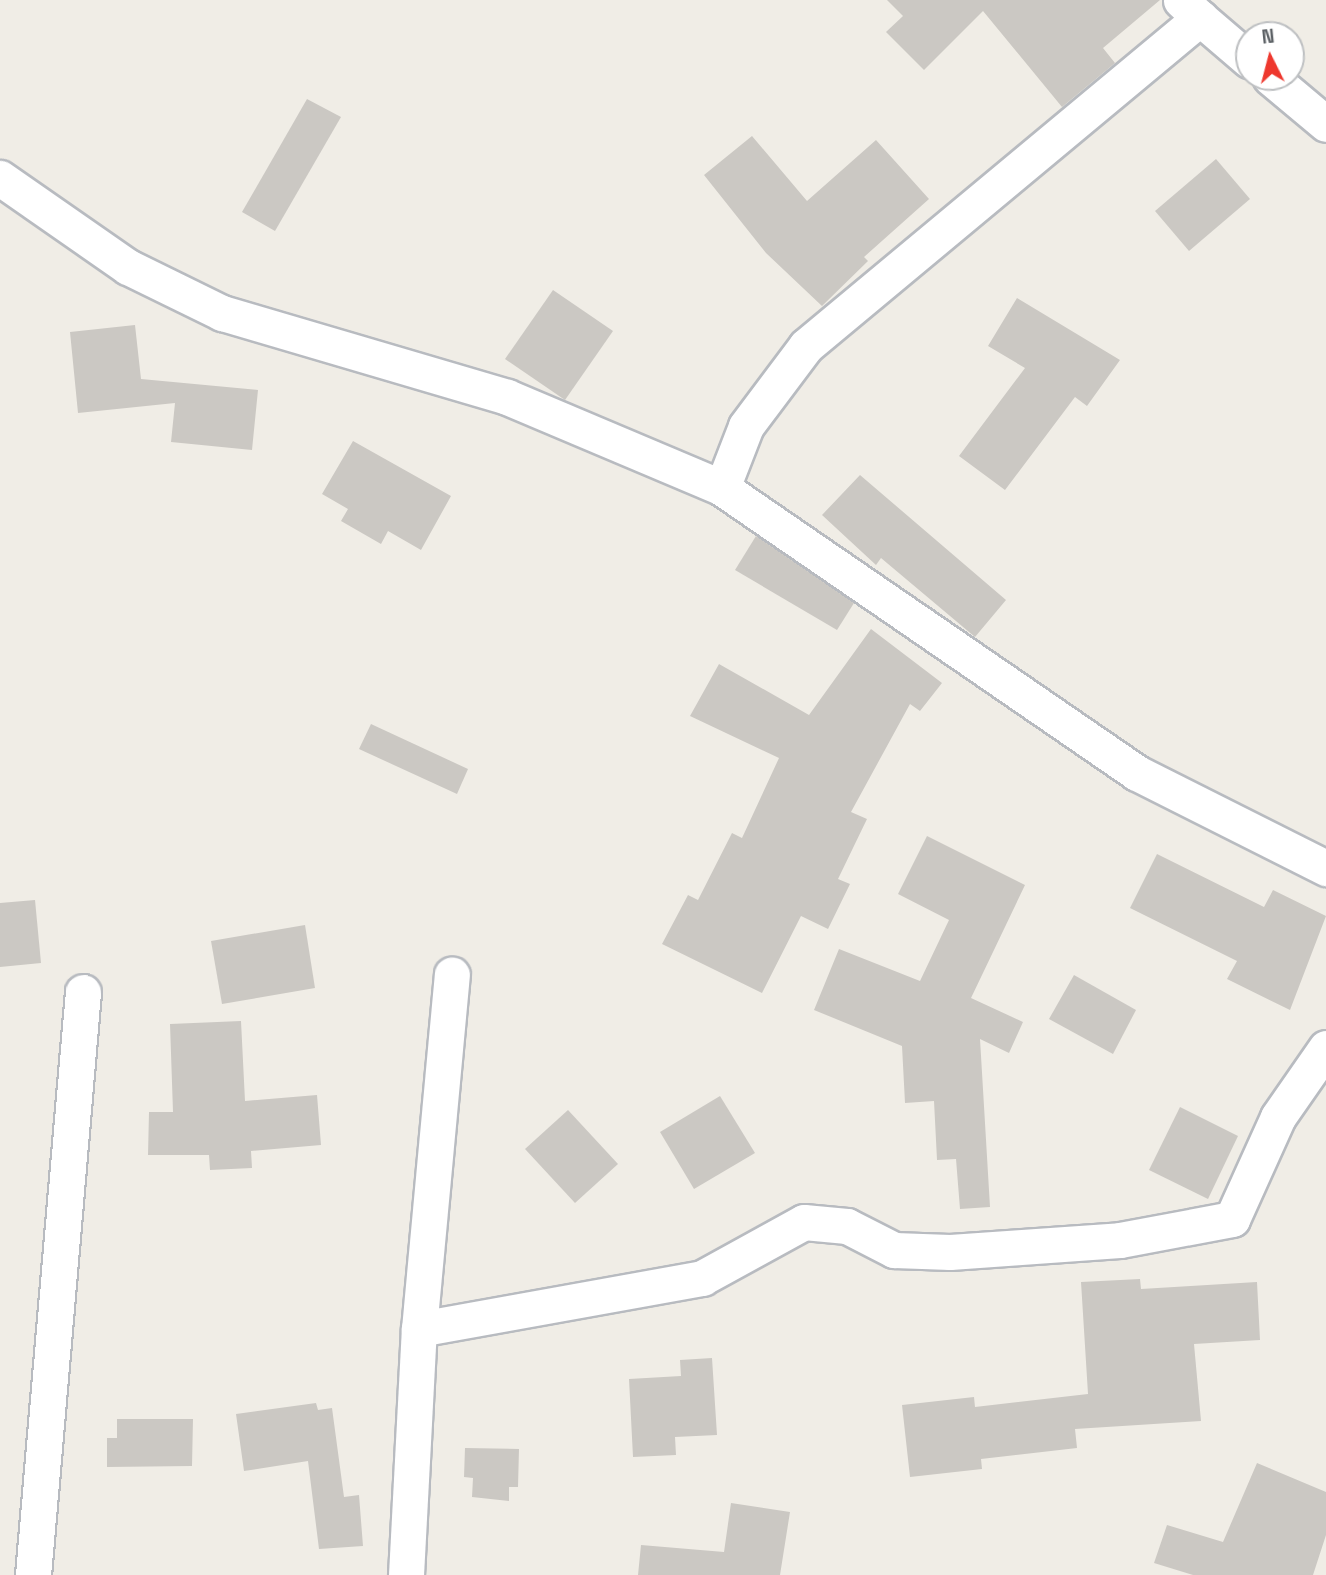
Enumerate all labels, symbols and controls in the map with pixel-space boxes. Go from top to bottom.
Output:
north arrow [1235,21,1305,91]
text: N [1260,24,1276,50]

